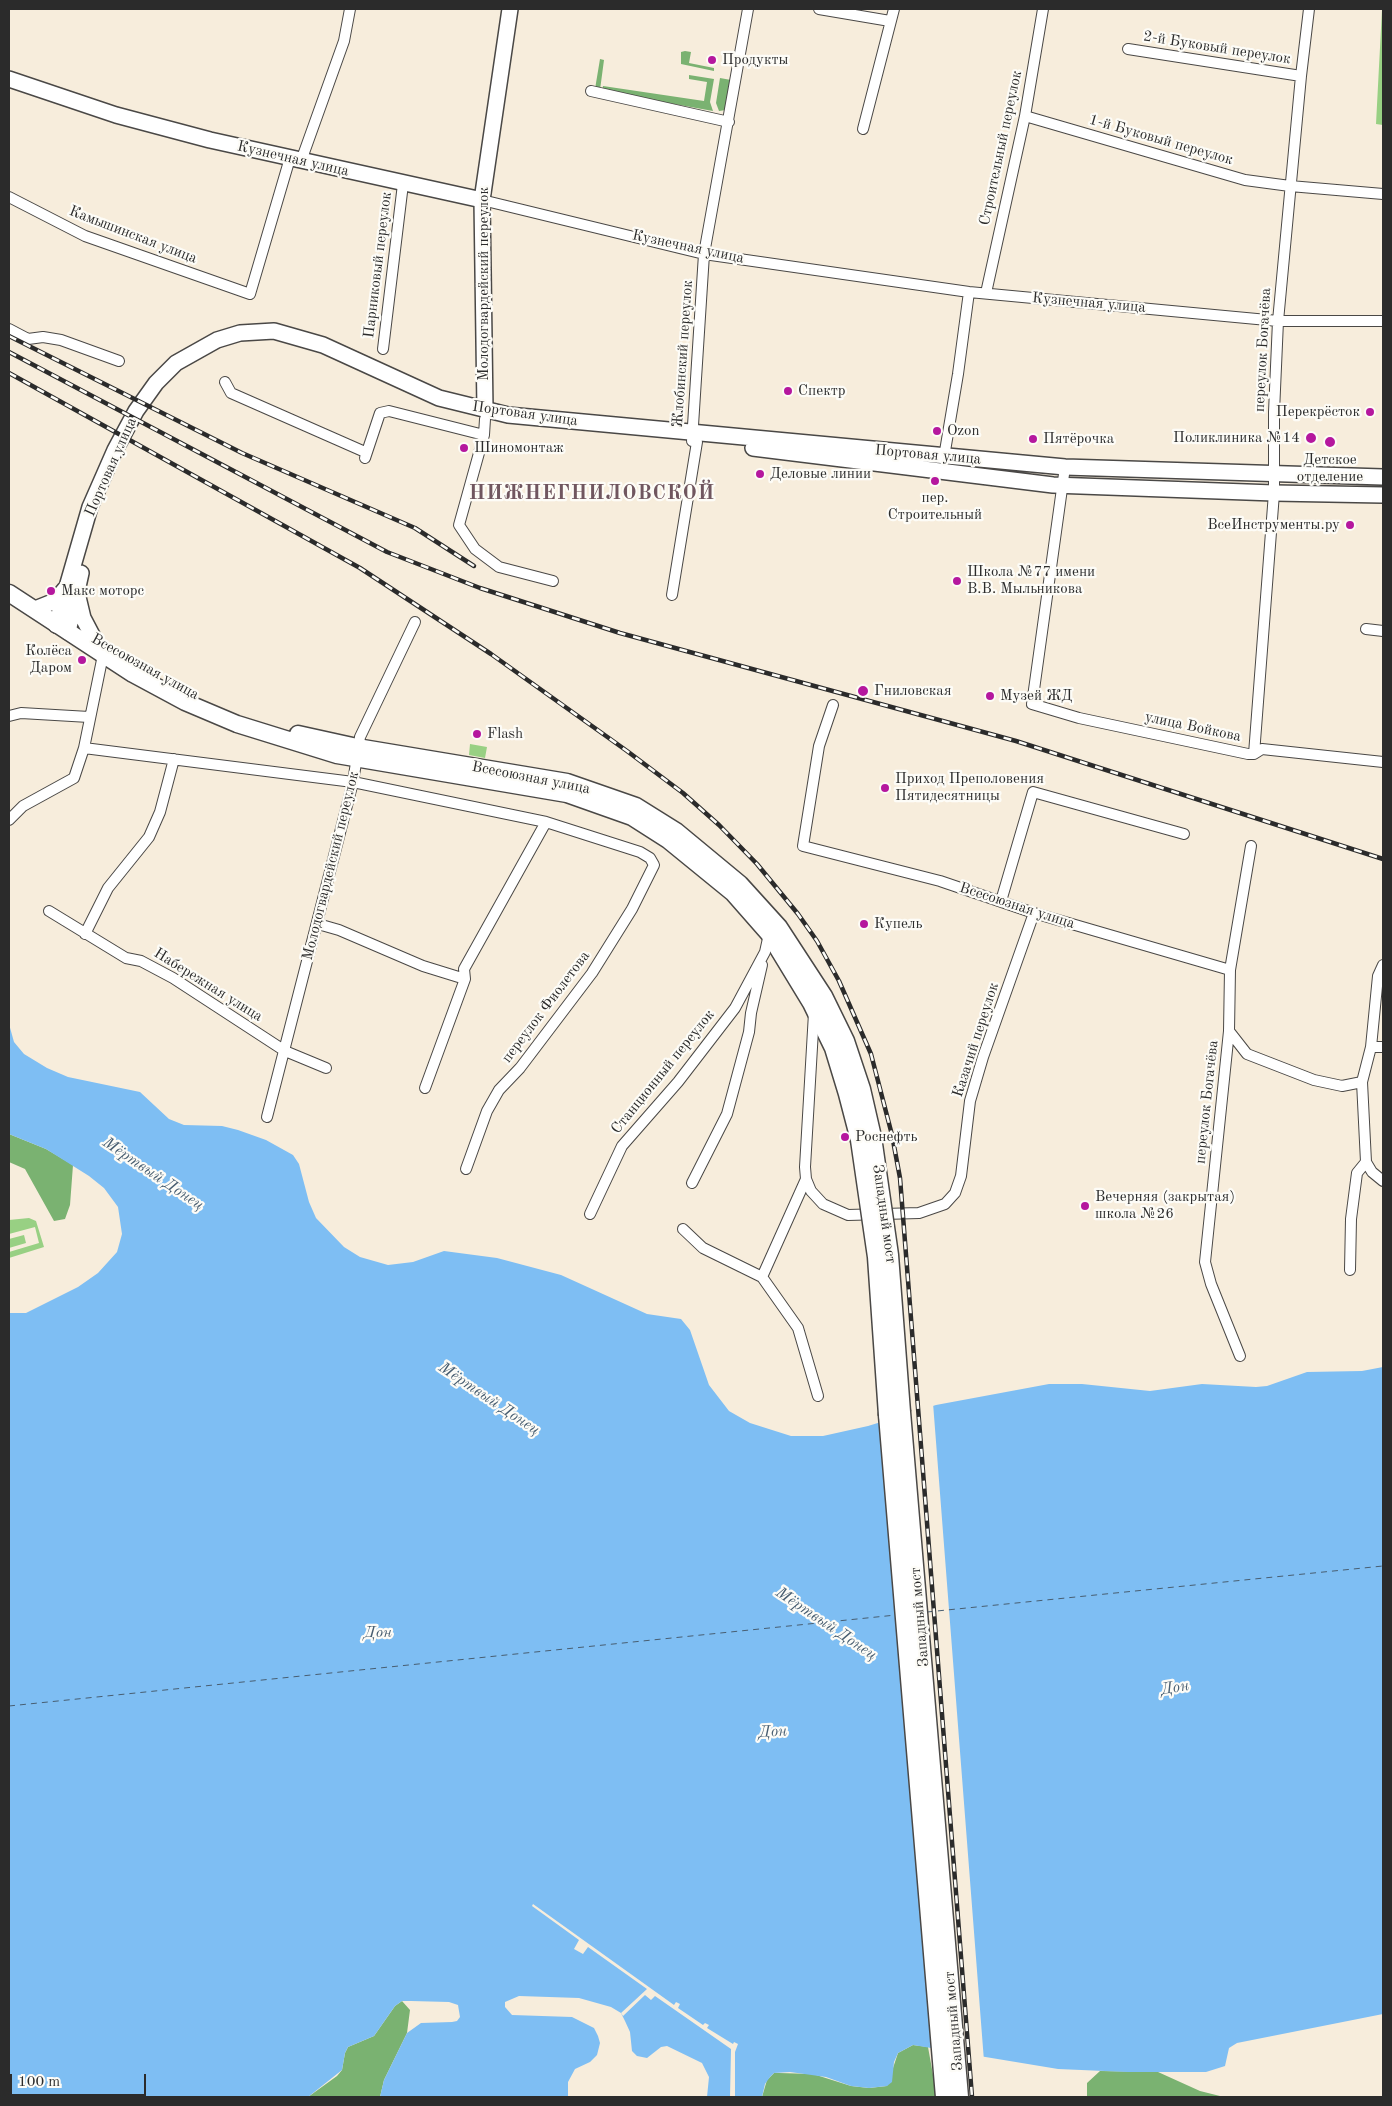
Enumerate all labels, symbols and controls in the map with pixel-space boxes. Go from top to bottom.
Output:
street label: 2-й Буковый переулок [1142,27,1292,69]
place label: Продукты [722,51,788,69]
marker: Продукты [706,54,718,66]
street label: Строительный переулок [976,69,1026,227]
street label: 1-й Буковый переулок [1087,111,1235,169]
street label: Кузнечная улица [235,137,351,181]
street label: Молодогвардейский переулок [475,187,493,381]
street label: Парниковый переулок [360,191,396,339]
street label: Камышинская улица [66,202,200,268]
street label: Кузнечная улица [630,226,746,268]
street label: Жлобинский переулок [669,280,697,428]
street label: переулок Богачёва [1251,288,1275,412]
street label: Кузнечная улица [1031,289,1147,317]
place label: Спектр [798,382,846,400]
marker: Спектр [782,385,794,397]
street label: Портовая улица [471,398,579,430]
place label: Перекрёсток [1276,403,1360,421]
marker: Перекрёсток [1364,406,1376,418]
street label: Портовая улица [81,415,141,519]
place label: Ozon [947,422,980,440]
marker: Ozon [931,425,943,437]
place label: Поликлиника №14 [1173,429,1300,447]
place label: Пятёрочка [1043,430,1114,448]
marker: Поликлиника №14 [1304,431,1318,445]
marker: Пятёрочка [1027,433,1039,445]
marker: Детское отделение [1323,435,1337,449]
place label: Шиномонтаж [474,439,564,457]
street label: Портовая улица [874,441,982,469]
marker: Шиномонтаж [458,442,470,454]
place label: Детское отделение [1297,451,1363,486]
place label: Деловые линии [770,465,871,483]
marker: Деловые линии [754,468,766,480]
marker: пер. Строительный [929,475,941,487]
district label: НИЖНЕГНИЛОВСКОЙ [467,482,717,506]
place label: пер. Строительный [888,489,982,524]
place label: ВсеИнструменты.ру [1207,516,1340,534]
marker: ВсеИнструменты.ру [1344,519,1356,531]
place label: Школа №77 имени В.В. Мыльникова [967,563,1095,598]
marker: Школа №77 имени В.В. Мыльникова [951,575,963,587]
place label: Макс моторс [61,582,144,600]
marker: Макс моторс [45,585,57,597]
street label: Всесоюзная улица [88,630,202,704]
place label: Колёса Даром [25,642,72,677]
marker: Колёса Даром [76,654,88,666]
place label: Гниловская [874,682,952,700]
marker: Гниловская [856,684,870,698]
place label: Музей ЖД [1000,687,1072,705]
marker: Музей ЖД [984,690,996,702]
street label: улица Войкова [1143,708,1243,746]
place label: Flash [487,725,523,743]
marker: Flash [471,728,483,740]
street label: Всесоюзная улица [470,758,592,798]
street label: Молодогвардейский переулок [299,770,363,962]
place label: Приход Преполовения Пятидесятницы [895,770,1044,805]
marker: Приход Преполовения Пятидесятницы [879,782,891,794]
street label: Всесоюзная улица [957,879,1077,933]
place label: Купель [874,915,923,933]
marker: Купель [858,918,870,930]
street label: Набережная улица [150,944,266,1026]
street label: переулок Фиолетова [498,948,594,1066]
street label: Казачий переулок [949,980,1003,1100]
street label: Станционный переулок [607,1006,719,1138]
street label: переулок Богачёва [1192,1039,1222,1165]
place label: Роснефть [855,1128,917,1146]
marker: Роснефть [839,1131,851,1143]
water label: Мёртвый Донец [99,1133,207,1215]
street label: Западный мост [868,1163,900,1265]
place label: Вечерняя (закрытая) школа №26 [1095,1188,1235,1223]
marker: Вечерняя (закрытая) школа №26 [1079,1200,1091,1212]
water label: Мёртвый Донец [435,1358,543,1440]
street label: Западный мост [907,1566,933,1668]
water label: Мёртвый Донец [772,1583,880,1665]
water label: Дон [364,1623,392,1643]
water label: Дон [1160,1676,1190,1700]
water label: Дон [758,1722,788,1742]
street label: Западный мост [941,1970,967,2072]
scale bar [12,2064,149,2096]
text: 100 m [18,2075,60,2090]

